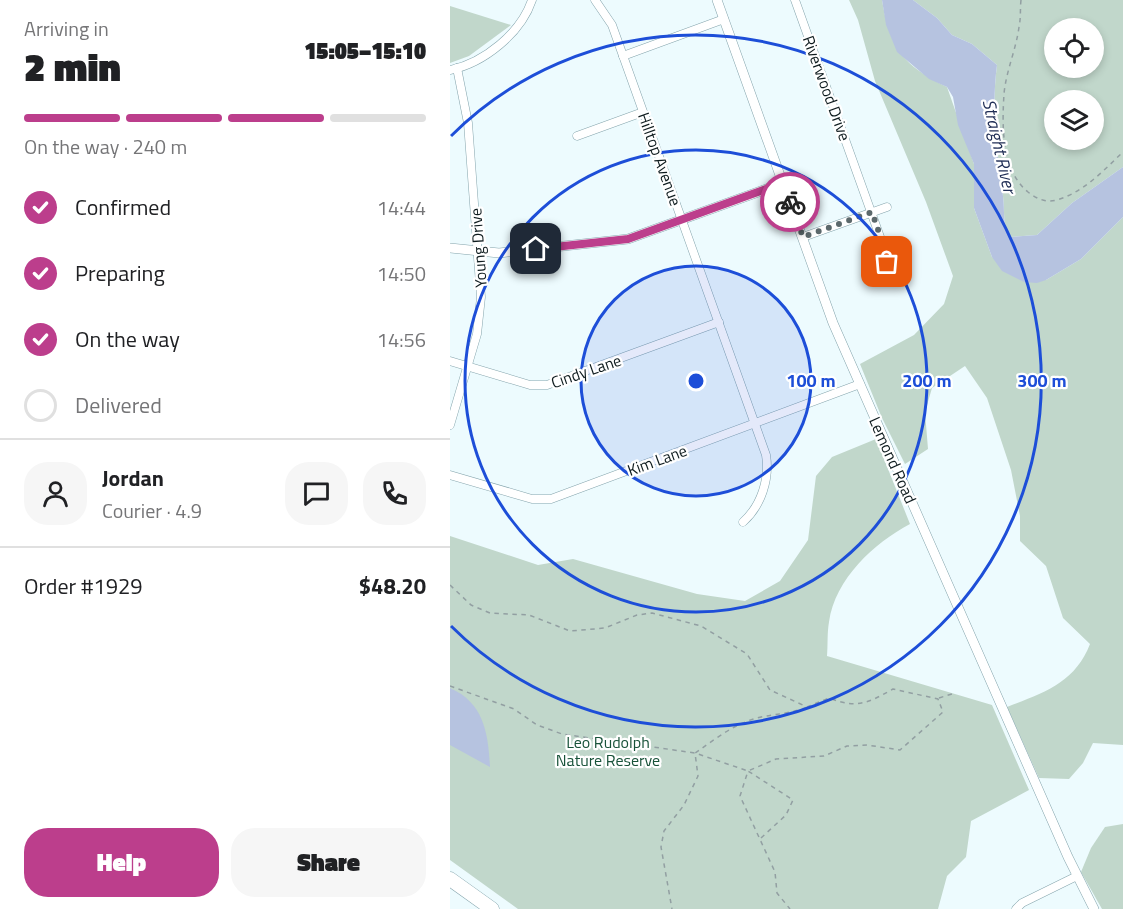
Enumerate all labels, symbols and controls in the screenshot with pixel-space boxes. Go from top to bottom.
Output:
text: Arriving in [24,13,109,44]
map controls [1044,18,1104,150]
button: locate [1044,18,1104,78]
street label: Riverwood Drive [797,32,857,144]
text: 15:05–15:10 [304,34,426,68]
text: 2 min [24,37,121,96]
button: layers [1044,90,1104,150]
water label: Straight River [976,96,1024,198]
street label: Hilltop Avenue [632,109,688,209]
text: On the way · 240 m [24,131,187,162]
courier [760,172,820,232]
icon: bike [774,186,807,219]
text: Confirmed [75,190,171,224]
icon: check [24,191,57,224]
text: 14:44 [377,192,426,223]
street label: Young Drive [463,207,493,289]
pin [510,223,561,274]
icon: home [519,232,552,265]
pin [861,236,912,287]
icon: bag [870,245,903,278]
text: Preparing [75,256,165,290]
icon: check [24,257,57,290]
text: 14:50 [377,258,426,289]
text: On the way [75,322,180,356]
icon: check [24,323,57,356]
text: 14:56 [377,324,426,355]
street label: Cindy Lane [548,348,624,394]
text: 100 m [786,367,836,394]
text: 200 m [902,367,952,394]
text: 300 m [1017,367,1067,394]
centre of rings [686,371,706,391]
text: Delivered [75,388,162,422]
street label: Lemond Road [863,413,923,507]
street label: Kim Lane [624,438,690,482]
text: Jordan [102,461,164,495]
button: person [24,462,87,525]
button: chat [285,462,348,525]
button: phone [363,462,426,525]
text: Courier · 4.9 [102,495,202,526]
text: Order #1929 [24,569,143,603]
text: $48.20 [359,569,426,603]
park label: Leo Rudolph Nature Reserve [556,730,660,772]
button: Help [24,828,219,897]
button: Share [231,828,426,897]

